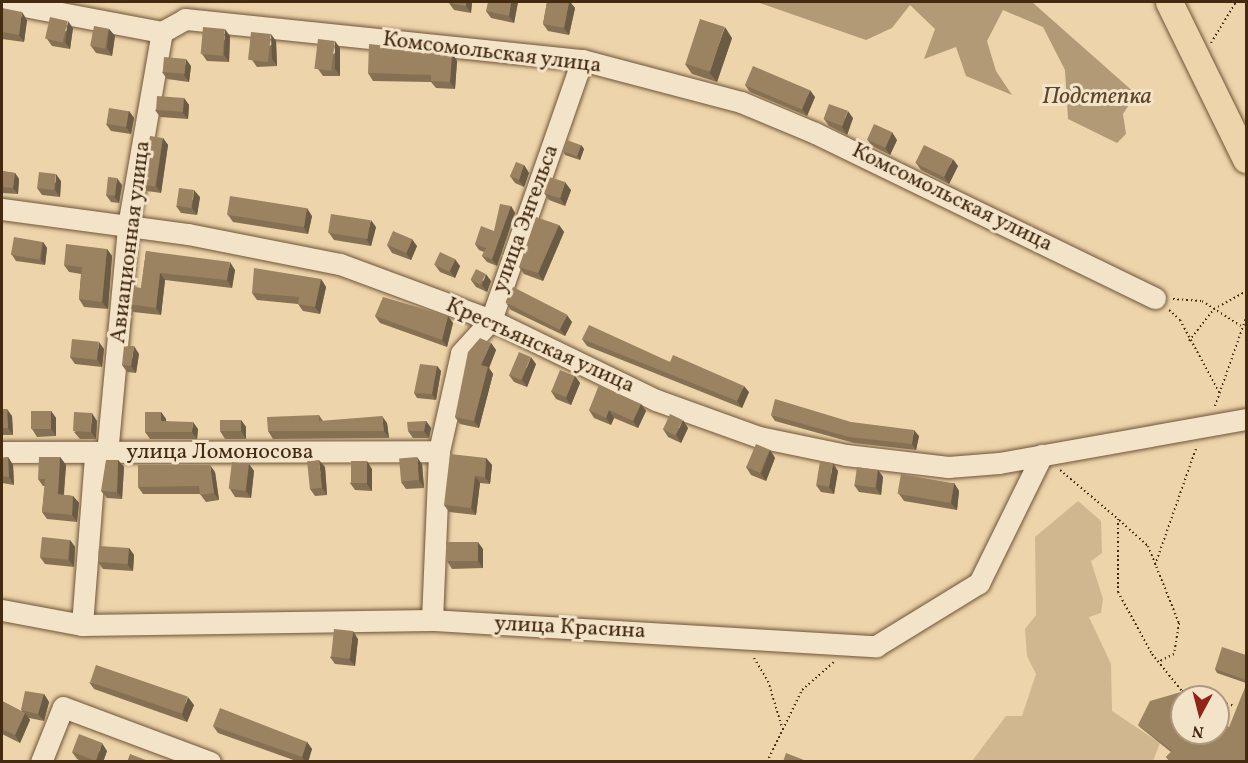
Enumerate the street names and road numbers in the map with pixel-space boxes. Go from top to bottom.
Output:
street label: Комсомольская улица [381,26,603,80]
street label: Комсомольская улица [847,138,1057,258]
street label: Авиационная улица [105,139,157,345]
street label: улица Энгельса [487,141,565,297]
street label: Крестьянская улица [441,292,639,400]
street label: улица Ломоносова [126,440,314,466]
street label: улица Красина [494,611,646,645]

